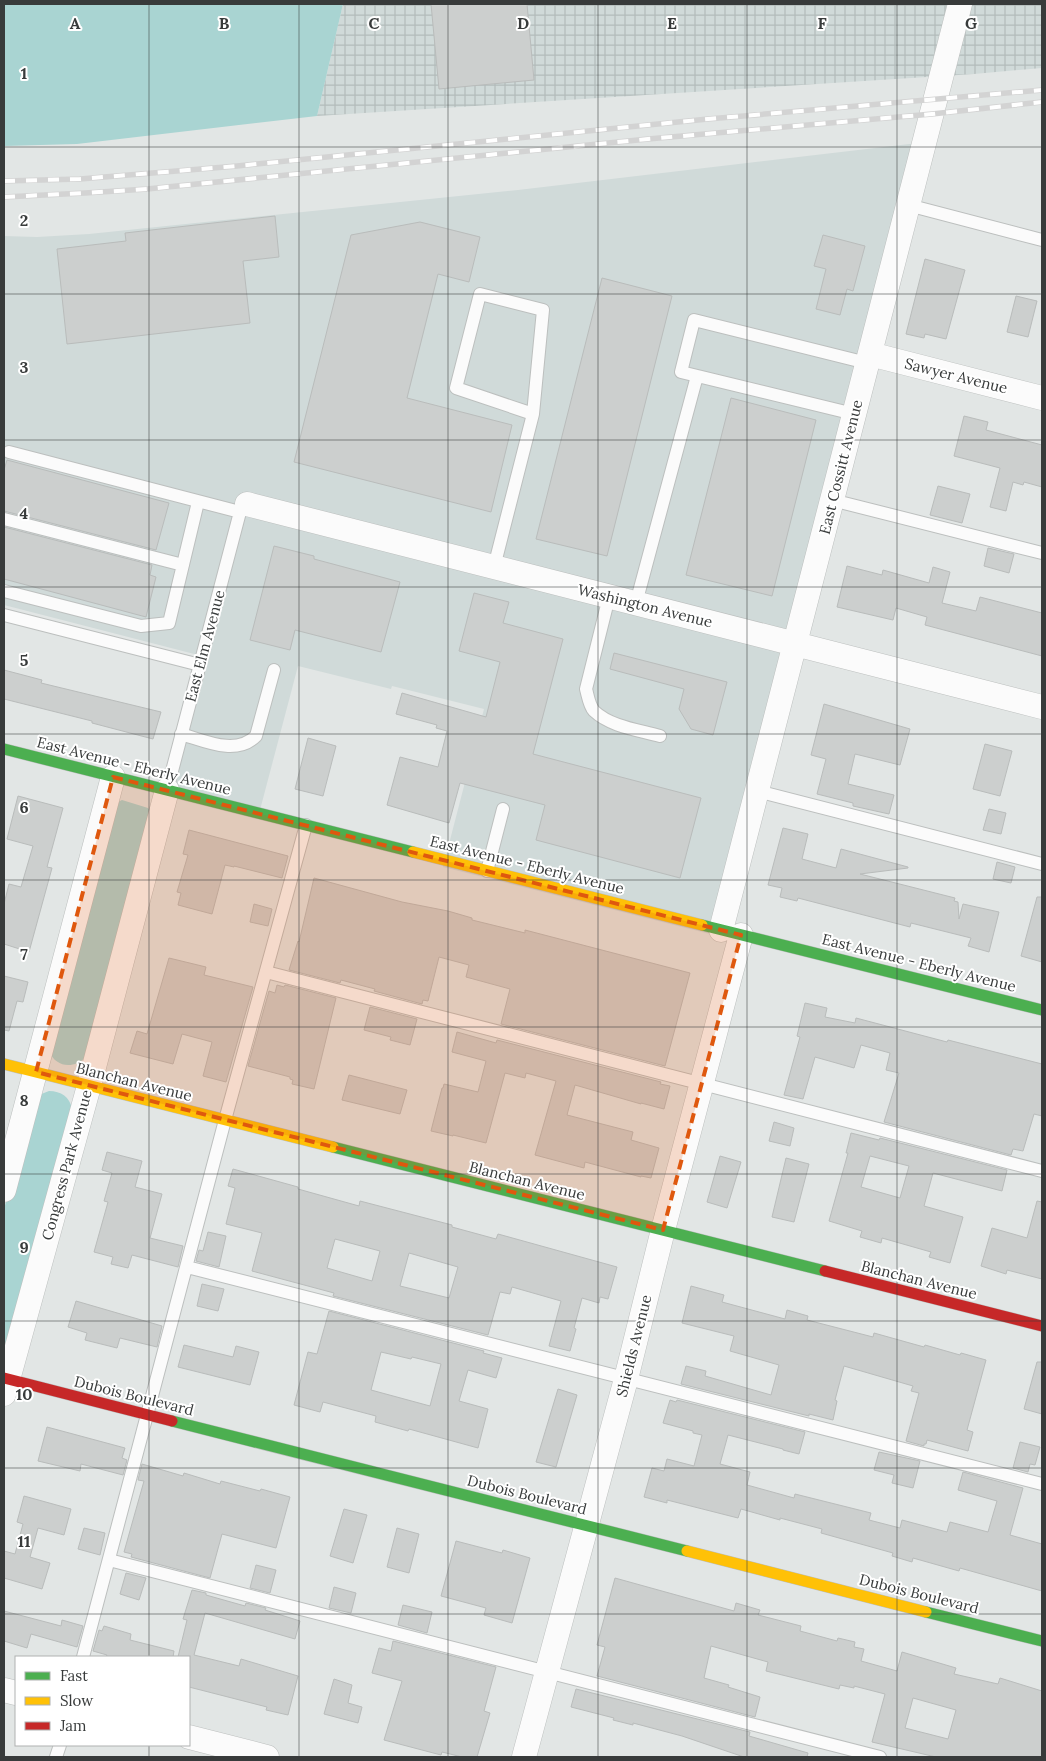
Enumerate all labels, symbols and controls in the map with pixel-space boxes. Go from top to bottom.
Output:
text: A [70,13,81,33]
text: B [219,13,230,33]
text: C [368,13,380,33]
text: D [517,13,529,33]
text: E [667,13,677,33]
text: F [817,13,827,33]
text: G [965,13,977,33]
text: 1 [21,63,27,83]
text: 2 [20,210,28,230]
street label: Sawyer Avenue [903,354,1010,397]
text: 3 [20,357,29,377]
street label: East Cossitt Avenue [815,398,866,536]
text: 4 [20,503,29,523]
street label: Washington Avenue [576,580,714,631]
street label: East Elm Avenue [180,588,229,704]
text: 5 [20,650,29,670]
street label: East Avenue - Eberly Avenue [35,732,233,799]
text: 6 [19,797,29,817]
street label: East Avenue - Eberly Avenue [428,831,626,898]
street label: East Avenue - Eberly Avenue [820,929,1018,996]
text: 7 [20,944,28,964]
street label: Blanchan Avenue [74,1058,194,1105]
street label: Congress Park Avenue [37,1088,96,1242]
text: 8 [19,1090,29,1110]
street label: Blanchan Avenue [467,1157,587,1204]
text: 9 [19,1237,29,1257]
street label: Blanchan Avenue [859,1256,979,1303]
street label: Shields Avenue [612,1293,655,1399]
street label: Dubois Boulevard [72,1371,196,1420]
text: 10 [16,1384,32,1404]
street label: Dubois Boulevard [465,1470,589,1519]
text: 11 [18,1531,31,1551]
street label: Dubois Boulevard [857,1569,981,1618]
legend [15,1656,190,1746]
text: Fast [60,1666,88,1685]
text: Slow [60,1691,93,1710]
text: Jam [59,1716,87,1735]

